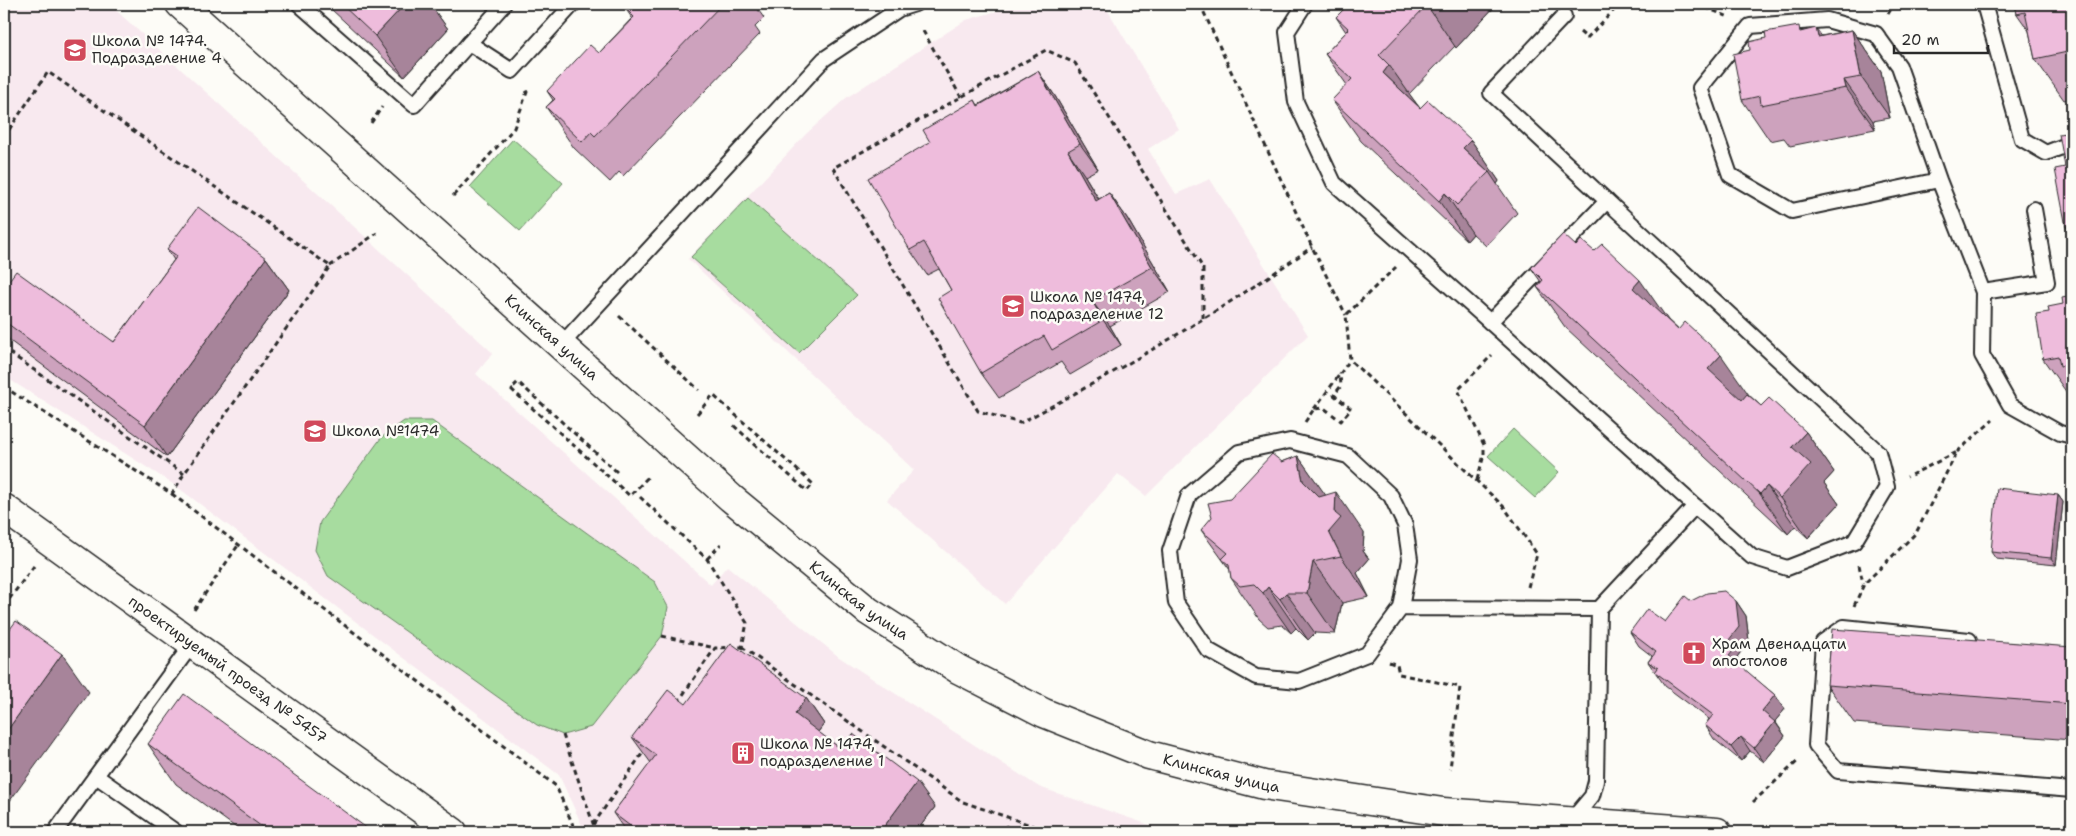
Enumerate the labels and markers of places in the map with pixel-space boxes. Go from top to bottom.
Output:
place label: Школа № 1474. Подразделение 4 [92,31,222,68]
school or university icon: Школа № 1474. Подразделение 4 [62,37,88,63]
place label: Школа № 1474, подразделение 12 [1030,287,1164,324]
school or university icon: Школа № 1474, подразделение 12 [1000,293,1026,319]
school or university icon: Школа №1474 [302,418,328,444]
place label: Школа №1474 [332,421,439,441]
place label: Храм Двенадцати апостолов [1712,634,1847,671]
church icon: Храм Двенадцати апостолов [1681,640,1707,666]
place label: Школа № 1474, подразделение 1 [760,734,884,771]
building icon: Школа № 1474, подразделение 1 [730,740,756,766]

